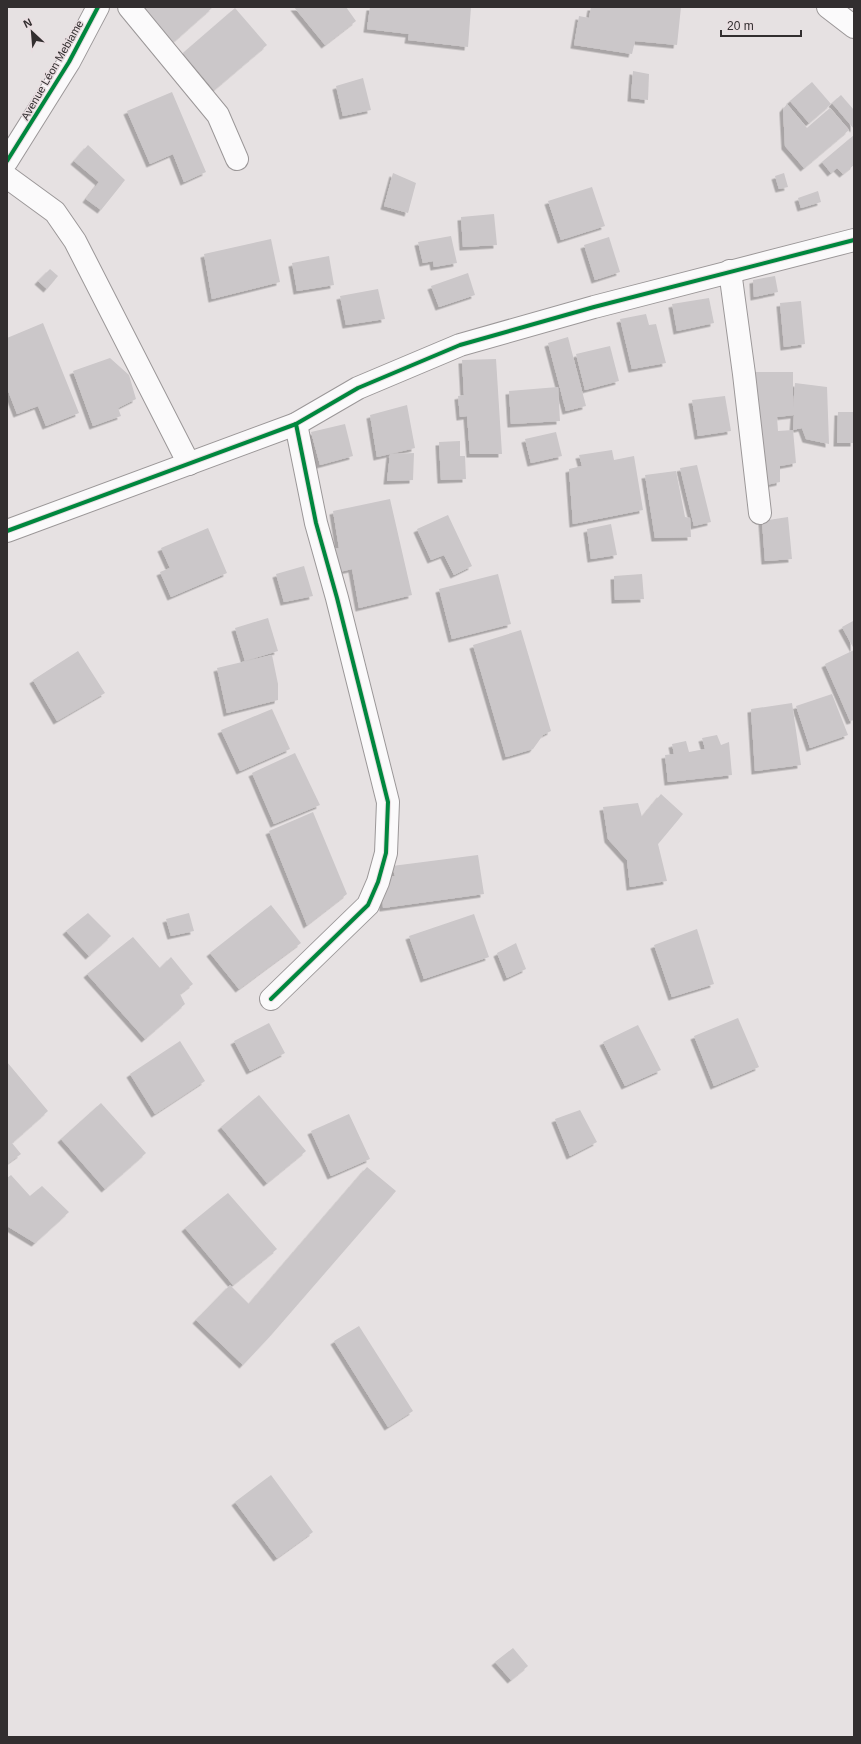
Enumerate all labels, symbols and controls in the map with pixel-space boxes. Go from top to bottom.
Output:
north arrow [12,12,52,52]
scale bar [721,12,801,38]
text: N [21,16,34,30]
street label: Avenue Léon Mebiame [19,18,85,122]
text: 20 m [727,19,754,33]

